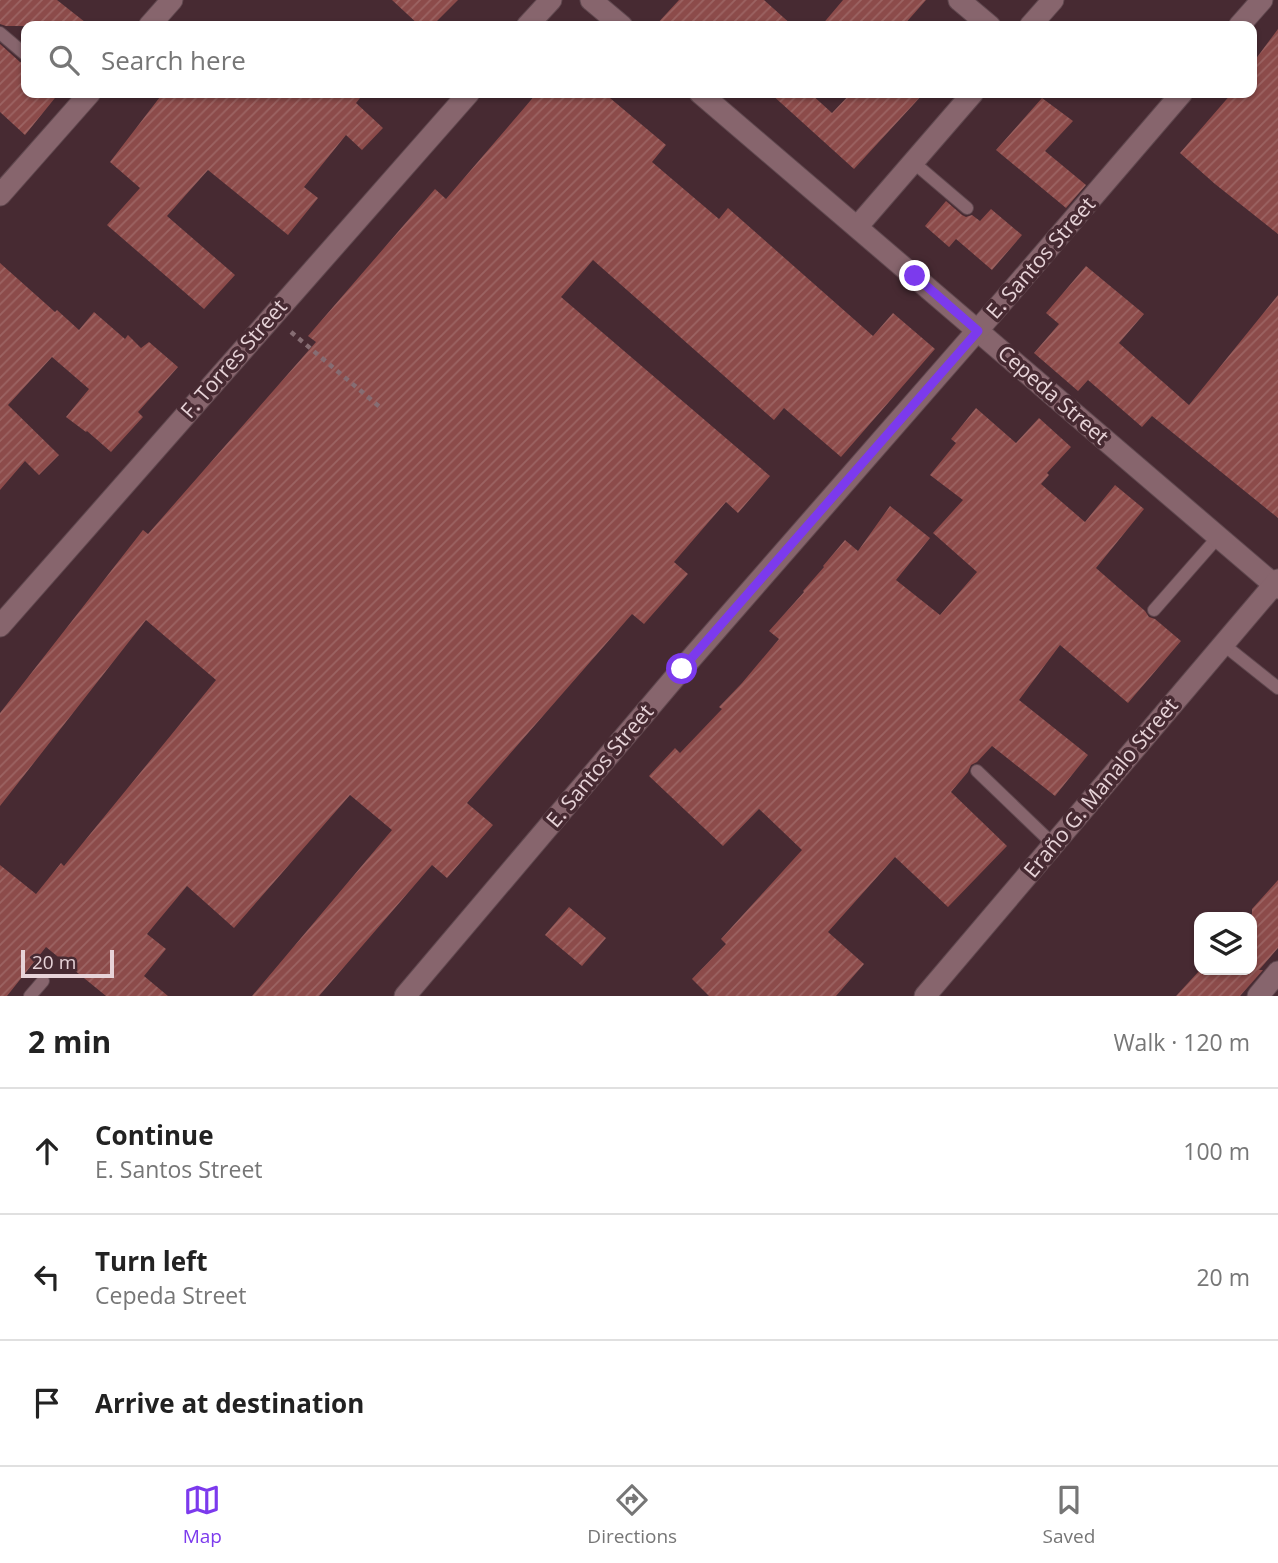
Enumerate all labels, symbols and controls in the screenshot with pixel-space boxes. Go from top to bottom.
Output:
search box [21,21,1257,98]
icon: search [45,41,83,79]
text: Search here [101,42,246,78]
street label: E. Santos Street [980,190,1101,324]
route end [899,260,930,291]
street label: F. Torres Street [174,293,293,424]
street label: Cepeda Street [992,338,1115,450]
route start [666,653,697,684]
street label: Eraño G. Manalo Street [1017,692,1184,883]
street label: E. Santos Street [539,698,659,833]
map controls [1194,912,1257,975]
button: layers [1194,912,1257,975]
scale bar [21,947,114,979]
text: 20 m [32,949,76,975]
text: 2 min [28,1021,111,1062]
text: Walk · 120 m [1113,1026,1250,1058]
text: Continue [95,1117,214,1153]
icon: ahead [28,1132,66,1170]
text: 100 m [1183,1135,1250,1167]
text: E. Santos Street [95,1153,263,1185]
text: Turn left [95,1243,207,1279]
icon: left [28,1258,66,1296]
text: 20 m [1196,1261,1250,1293]
text: Cepeda Street [95,1279,246,1311]
icon: arrive [28,1384,66,1422]
text: Arrive at destination [95,1385,364,1421]
tab: Map [183,1481,222,1549]
tab: Directions [587,1481,677,1549]
tab: Saved [1043,1481,1095,1549]

